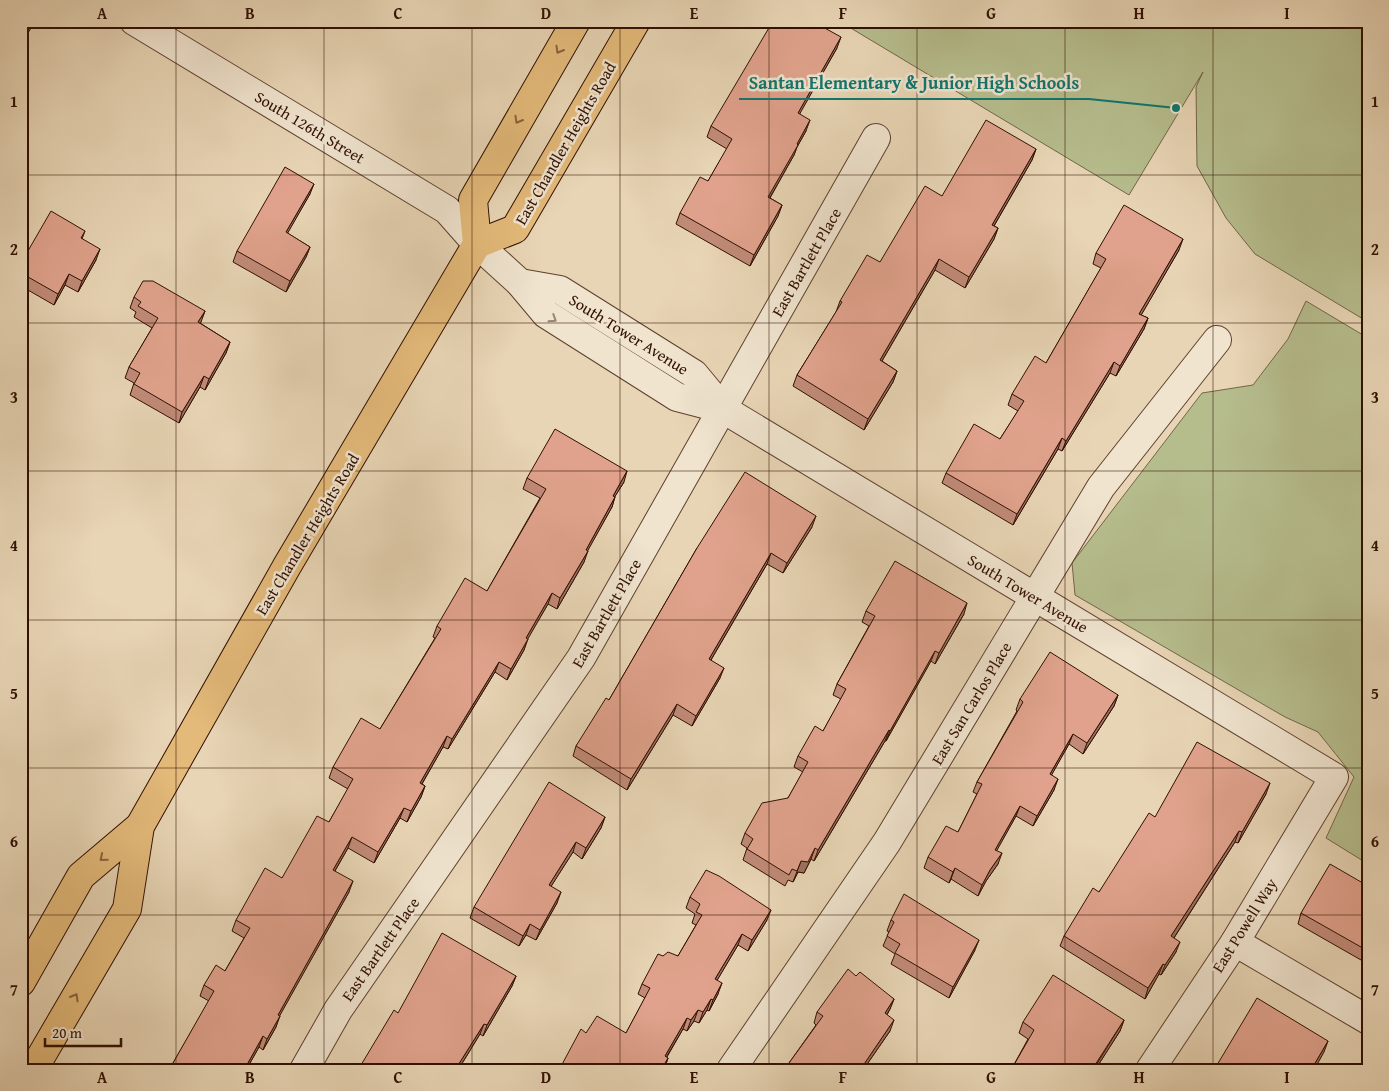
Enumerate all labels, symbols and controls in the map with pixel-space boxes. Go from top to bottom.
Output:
text: A [97,1,108,25]
text: B [245,1,255,25]
text: C [393,1,403,25]
text: D [541,1,551,25]
text: E [690,1,699,25]
text: F [839,1,847,25]
text: G [986,1,996,25]
text: H [1133,1,1145,25]
text: I [1284,1,1290,25]
one-way arrow [556,44,566,53]
street label: East Chandler Heights Road [508,57,622,229]
callout: Santan Elementary & Junior High Schools [739,66,1089,99]
text: Santan Elementary & Junior High Schools [749,69,1079,96]
street label: South 126th Street [250,85,370,170]
text: 1 [10,89,18,113]
text: 1 [1371,89,1379,113]
one-way arrow [515,115,525,124]
street label: East Bartlett Place [765,203,847,321]
text: 2 [10,237,18,261]
text: 2 [1371,237,1379,261]
street label: South Tower Avenue [565,288,693,380]
one-way arrow [548,312,557,322]
text: 3 [10,385,18,409]
text: 3 [1371,385,1379,409]
street label: East Chandler Heights Road [249,448,365,619]
text: 4 [10,533,18,557]
text: 4 [1371,533,1379,557]
street label: South Tower Avenue [963,547,1093,639]
street label: East Bartlett Place [565,554,647,672]
street label: East San Carlos Place [925,637,1017,769]
text: 5 [10,681,18,705]
text: 5 [1371,681,1379,705]
text: 6 [10,829,18,853]
text: 6 [1371,829,1379,853]
one-way arrow [100,852,109,860]
street label: East Powell Way [1205,873,1283,977]
street label: East Bartlett Place [335,892,425,1006]
text: 7 [10,977,18,1001]
text: 7 [1371,977,1379,1001]
one-way arrow [69,994,79,1003]
scale bar [45,1016,121,1048]
text: 20 m [52,1022,83,1043]
text: A [97,1065,108,1089]
text: B [245,1065,255,1089]
text: C [393,1065,403,1089]
text: D [541,1065,551,1089]
text: E [690,1065,699,1089]
text: F [839,1065,847,1089]
text: G [986,1065,996,1089]
text: H [1133,1065,1145,1089]
text: I [1284,1065,1290,1089]

